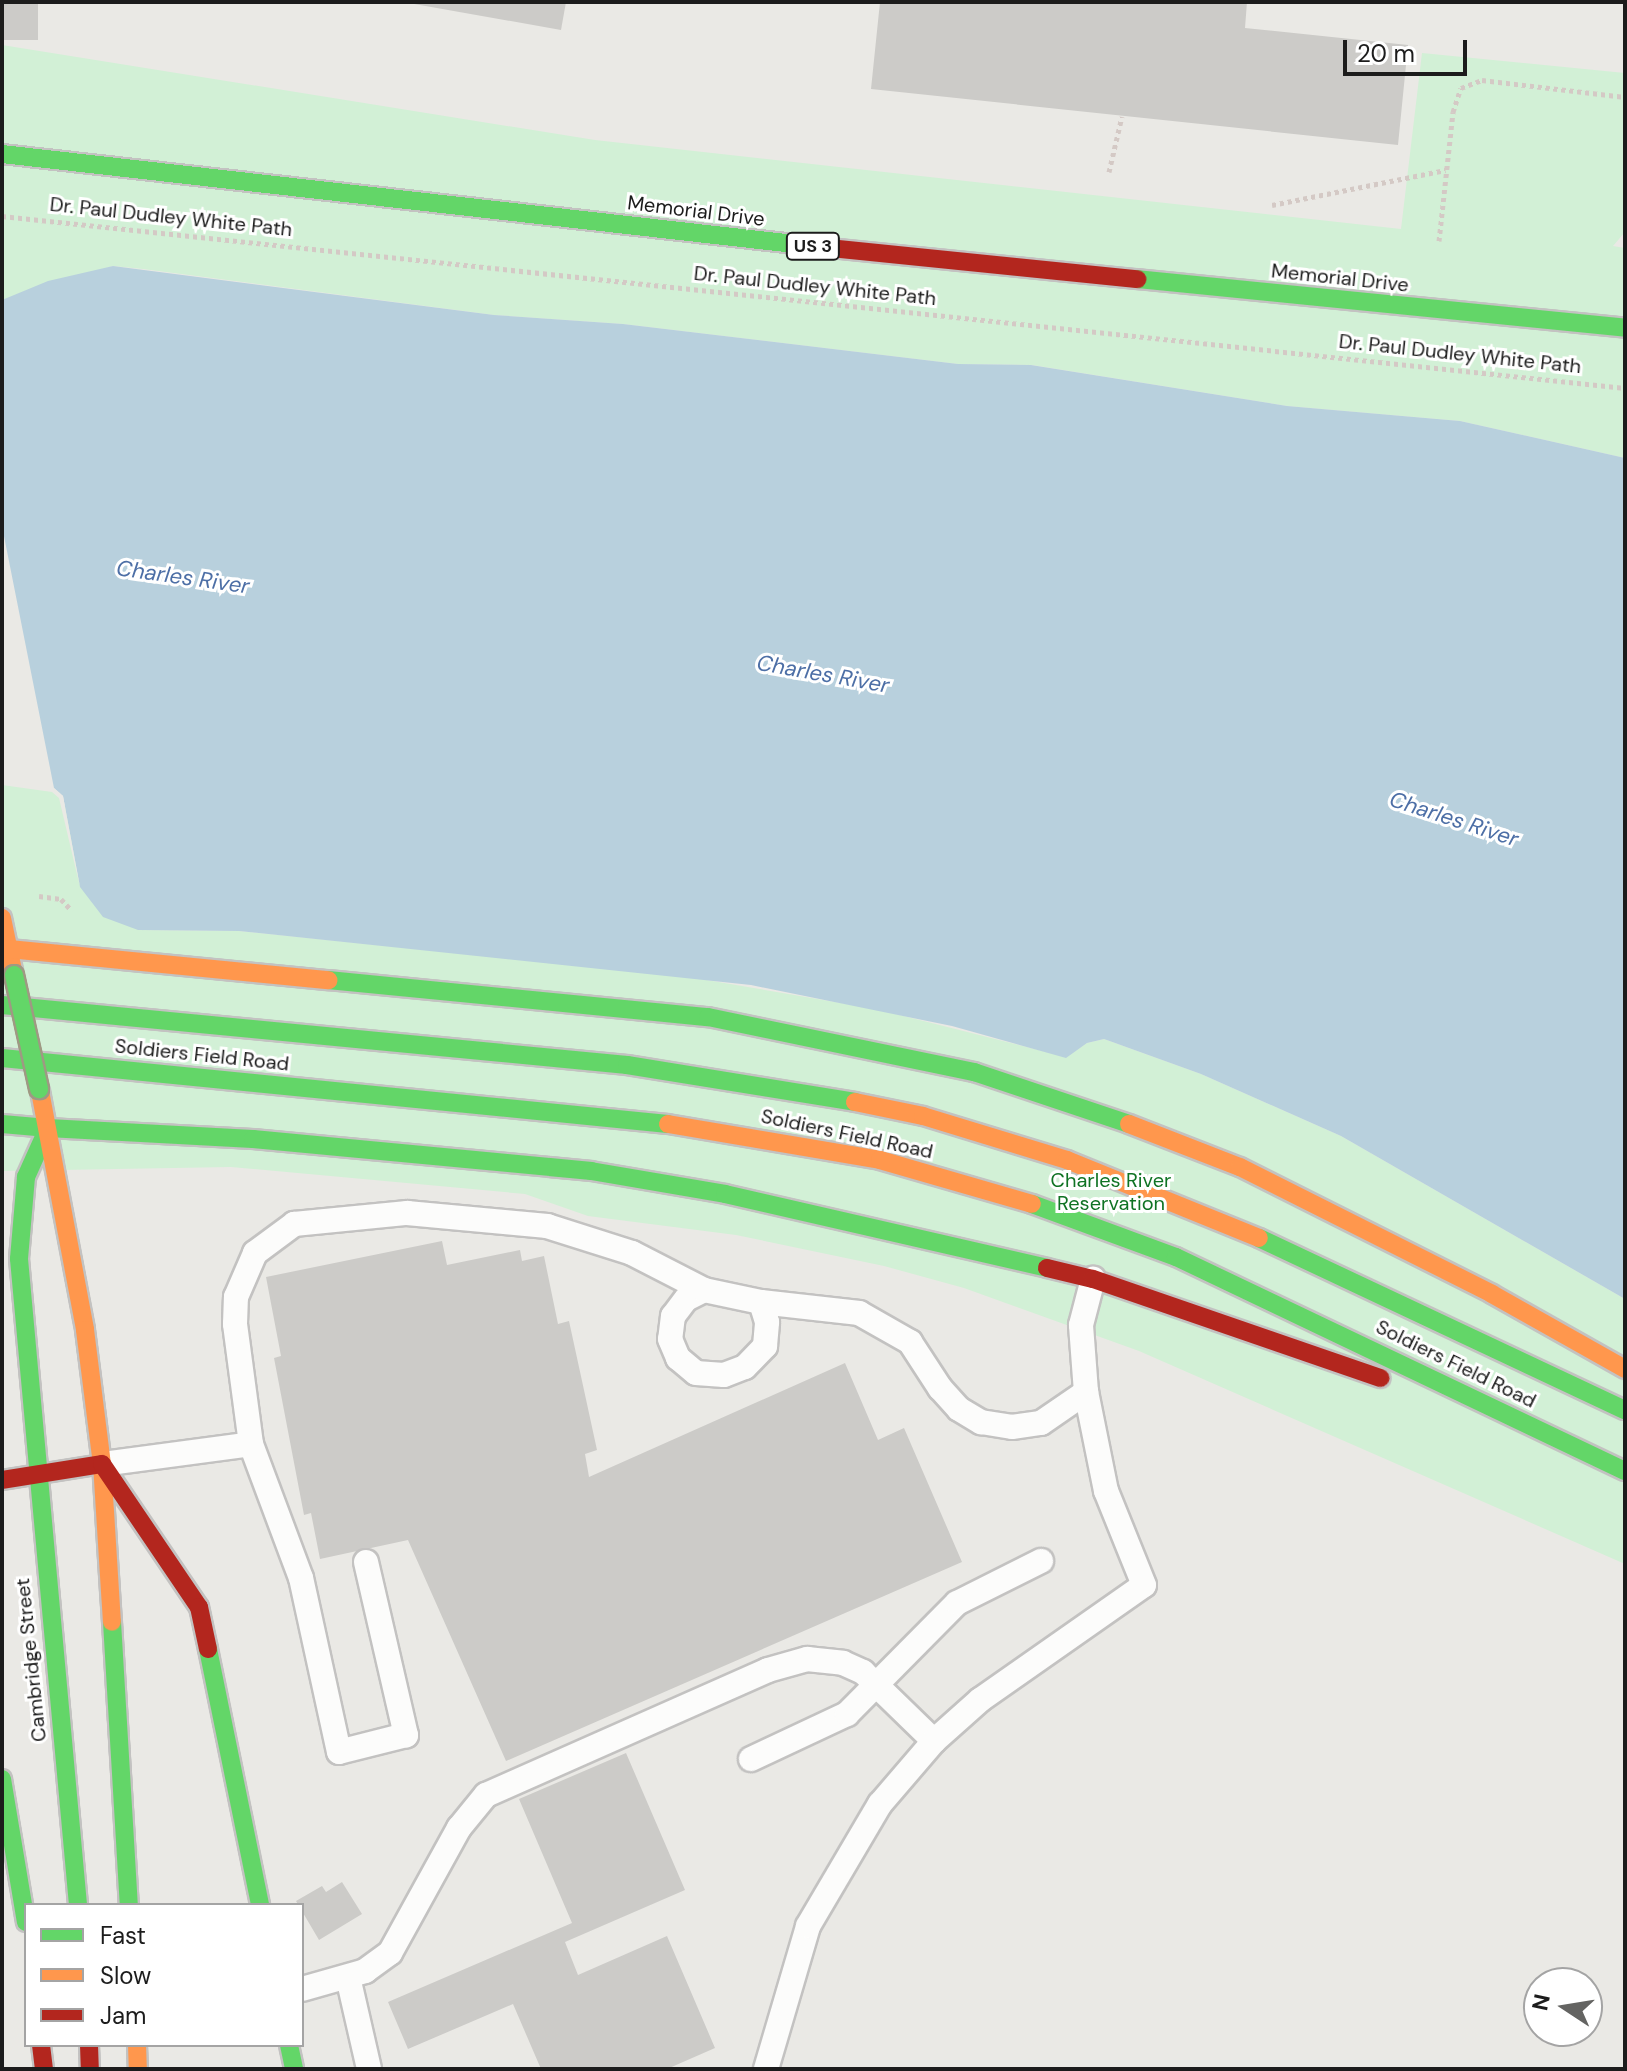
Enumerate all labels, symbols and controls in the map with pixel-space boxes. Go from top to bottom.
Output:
scale bar [1347,24,1471,74]
text: 20 m [1357,38,1415,69]
street label: Memorial Drive [626,191,766,231]
street label: Dr. Paul Dudley White Path [49,192,293,242]
road number: US 3 [785,232,841,260]
street label: Memorial Drive [1270,259,1410,297]
street label: Dr. Paul Dudley White Path [693,261,937,311]
street label: Dr. Paul Dudley White Path [1338,329,1582,379]
water label: Charles River [115,555,251,599]
water label: Charles River [755,649,891,699]
water label: Charles River [1386,786,1522,852]
street label: Soldiers Field Road [114,1034,290,1076]
street label: Soldiers Field Road [759,1104,935,1164]
park label: Charles River Reservation [1051,1168,1171,1215]
street label: Soldiers Field Road [1372,1315,1540,1413]
street label: Cambridge Street [10,1577,52,1743]
legend [24,1903,304,2047]
text: Fast [100,1920,146,1951]
text: Slow [100,1960,151,1991]
north arrow [1523,1967,1603,2047]
text: N [1525,1991,1557,2013]
text: Jam [100,2000,146,2031]

